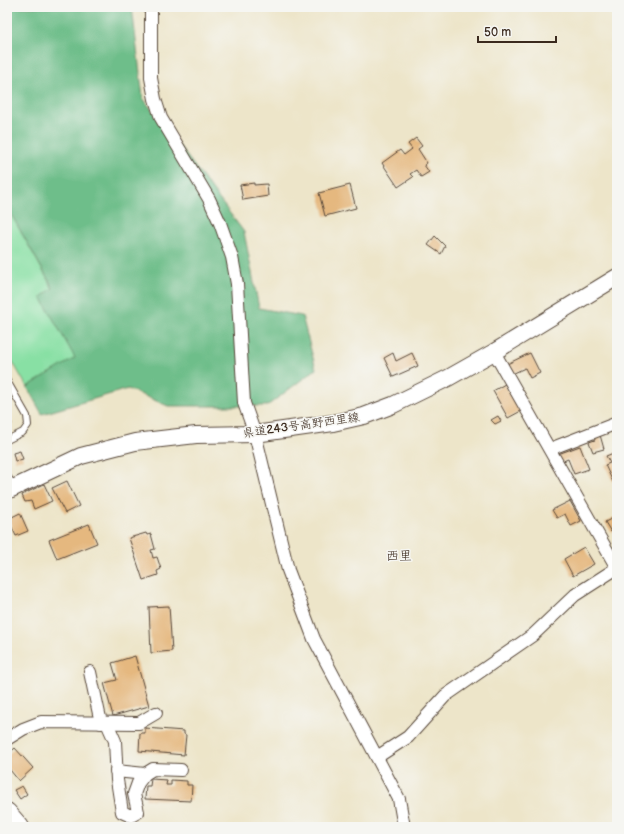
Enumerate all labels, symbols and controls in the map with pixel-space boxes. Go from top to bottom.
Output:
scale bar [478,18,556,44]
text: 50 m [484,25,511,40]
street label: 県道243号高野西里線 [242,410,360,441]
district label: 西里 [386,548,412,564]

